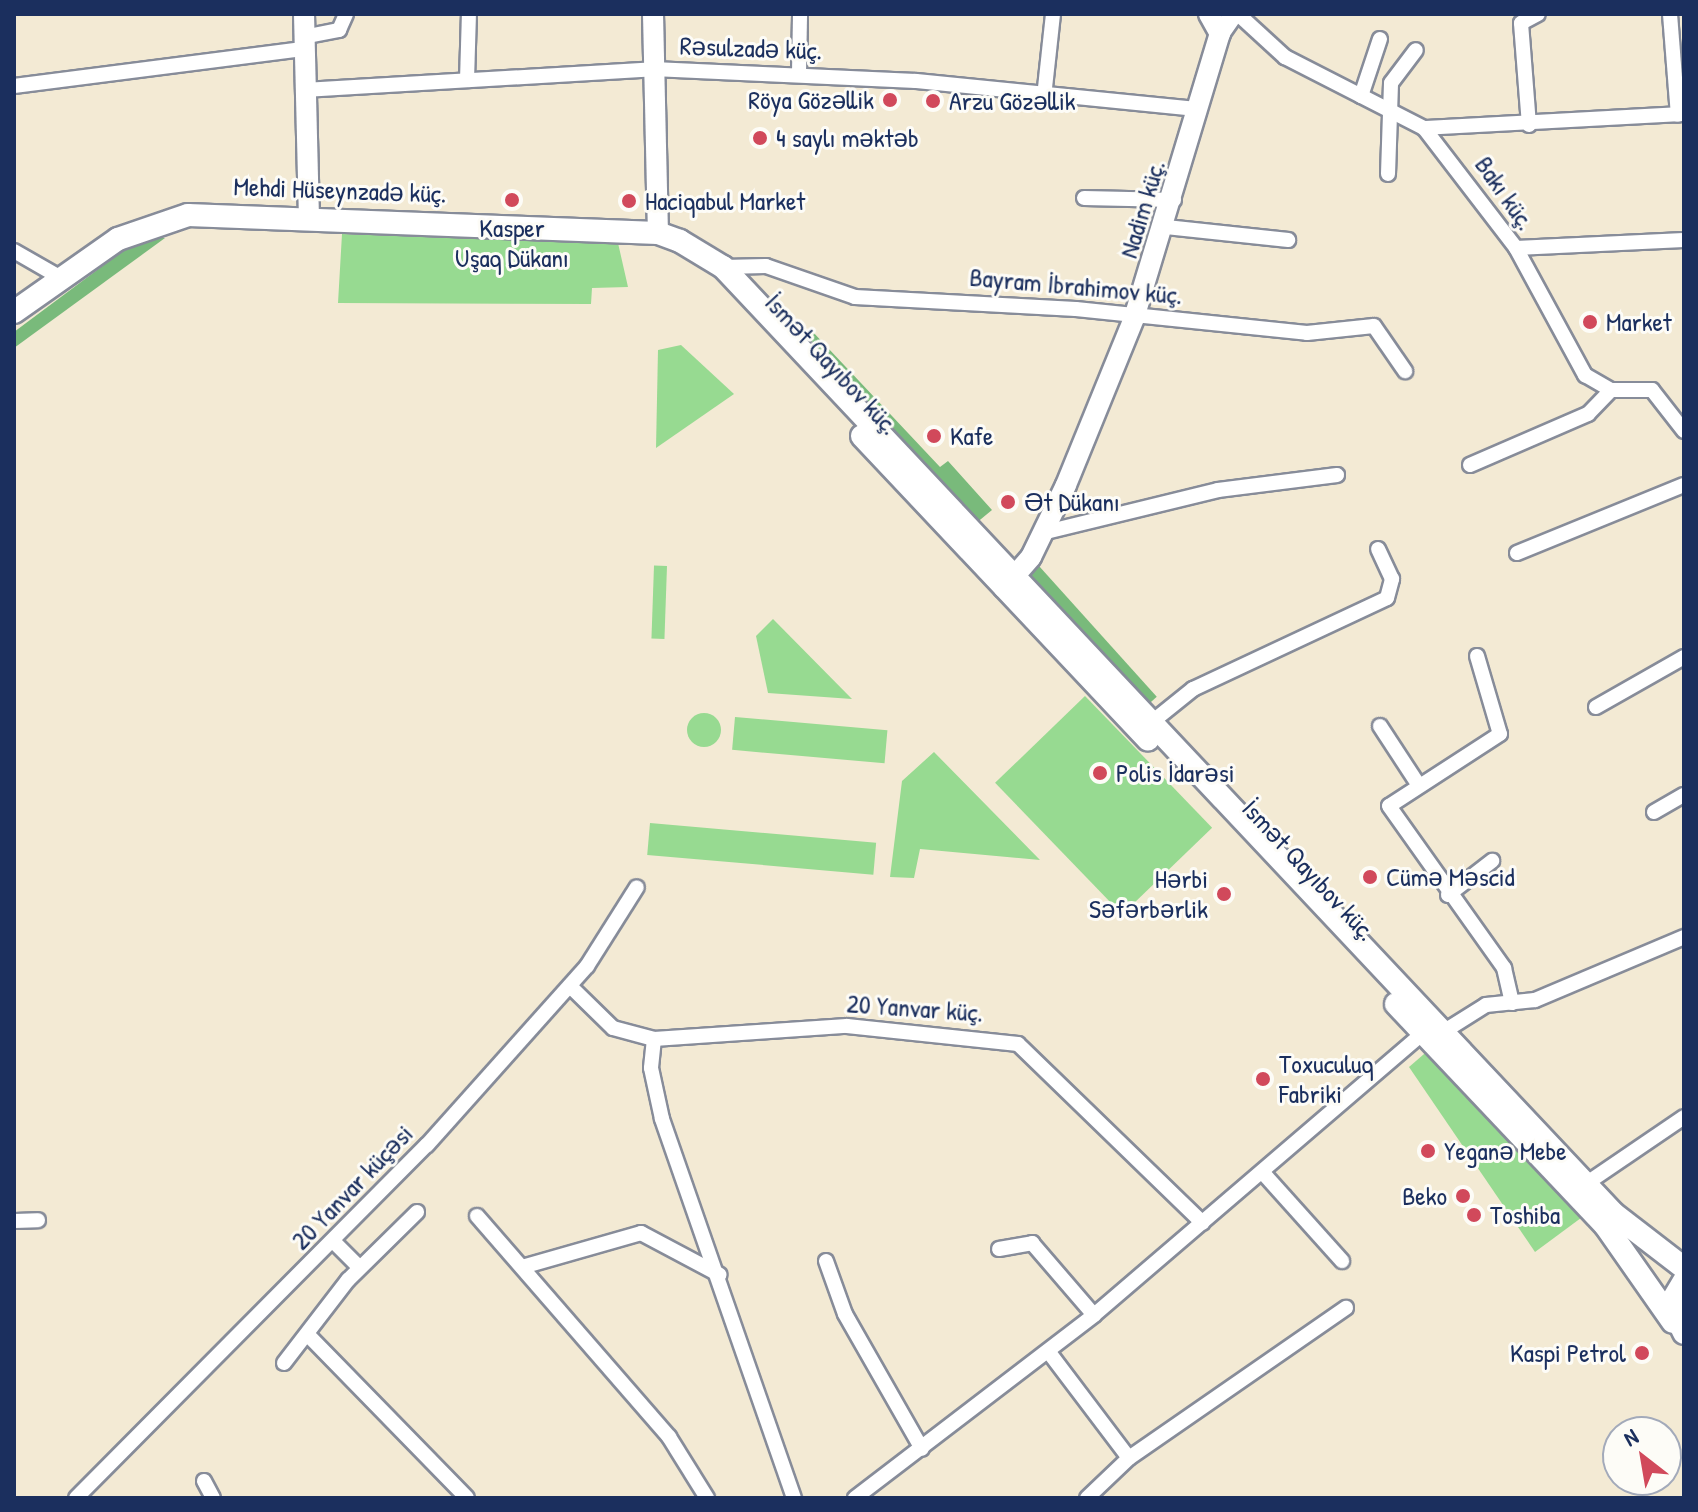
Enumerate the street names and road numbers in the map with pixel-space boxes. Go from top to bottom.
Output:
street label: Rəsulzadə küç. [679,30,823,66]
street label: Bakı küç. [1468,150,1542,236]
street label: Nadim küç. [1112,156,1172,262]
street label: Mehdi Hüseynzadə küç. [233,171,447,209]
street label: Bayram İbrahimov küç. [968,261,1184,311]
street label: İsmət Qayıbov küç. [759,287,905,441]
street label: İsmət Qayıbov küç. [1236,793,1382,947]
street label: 20 Yanvar küç. [846,988,984,1028]
street label: 20 Yanvar küçəsi [285,1118,419,1256]

